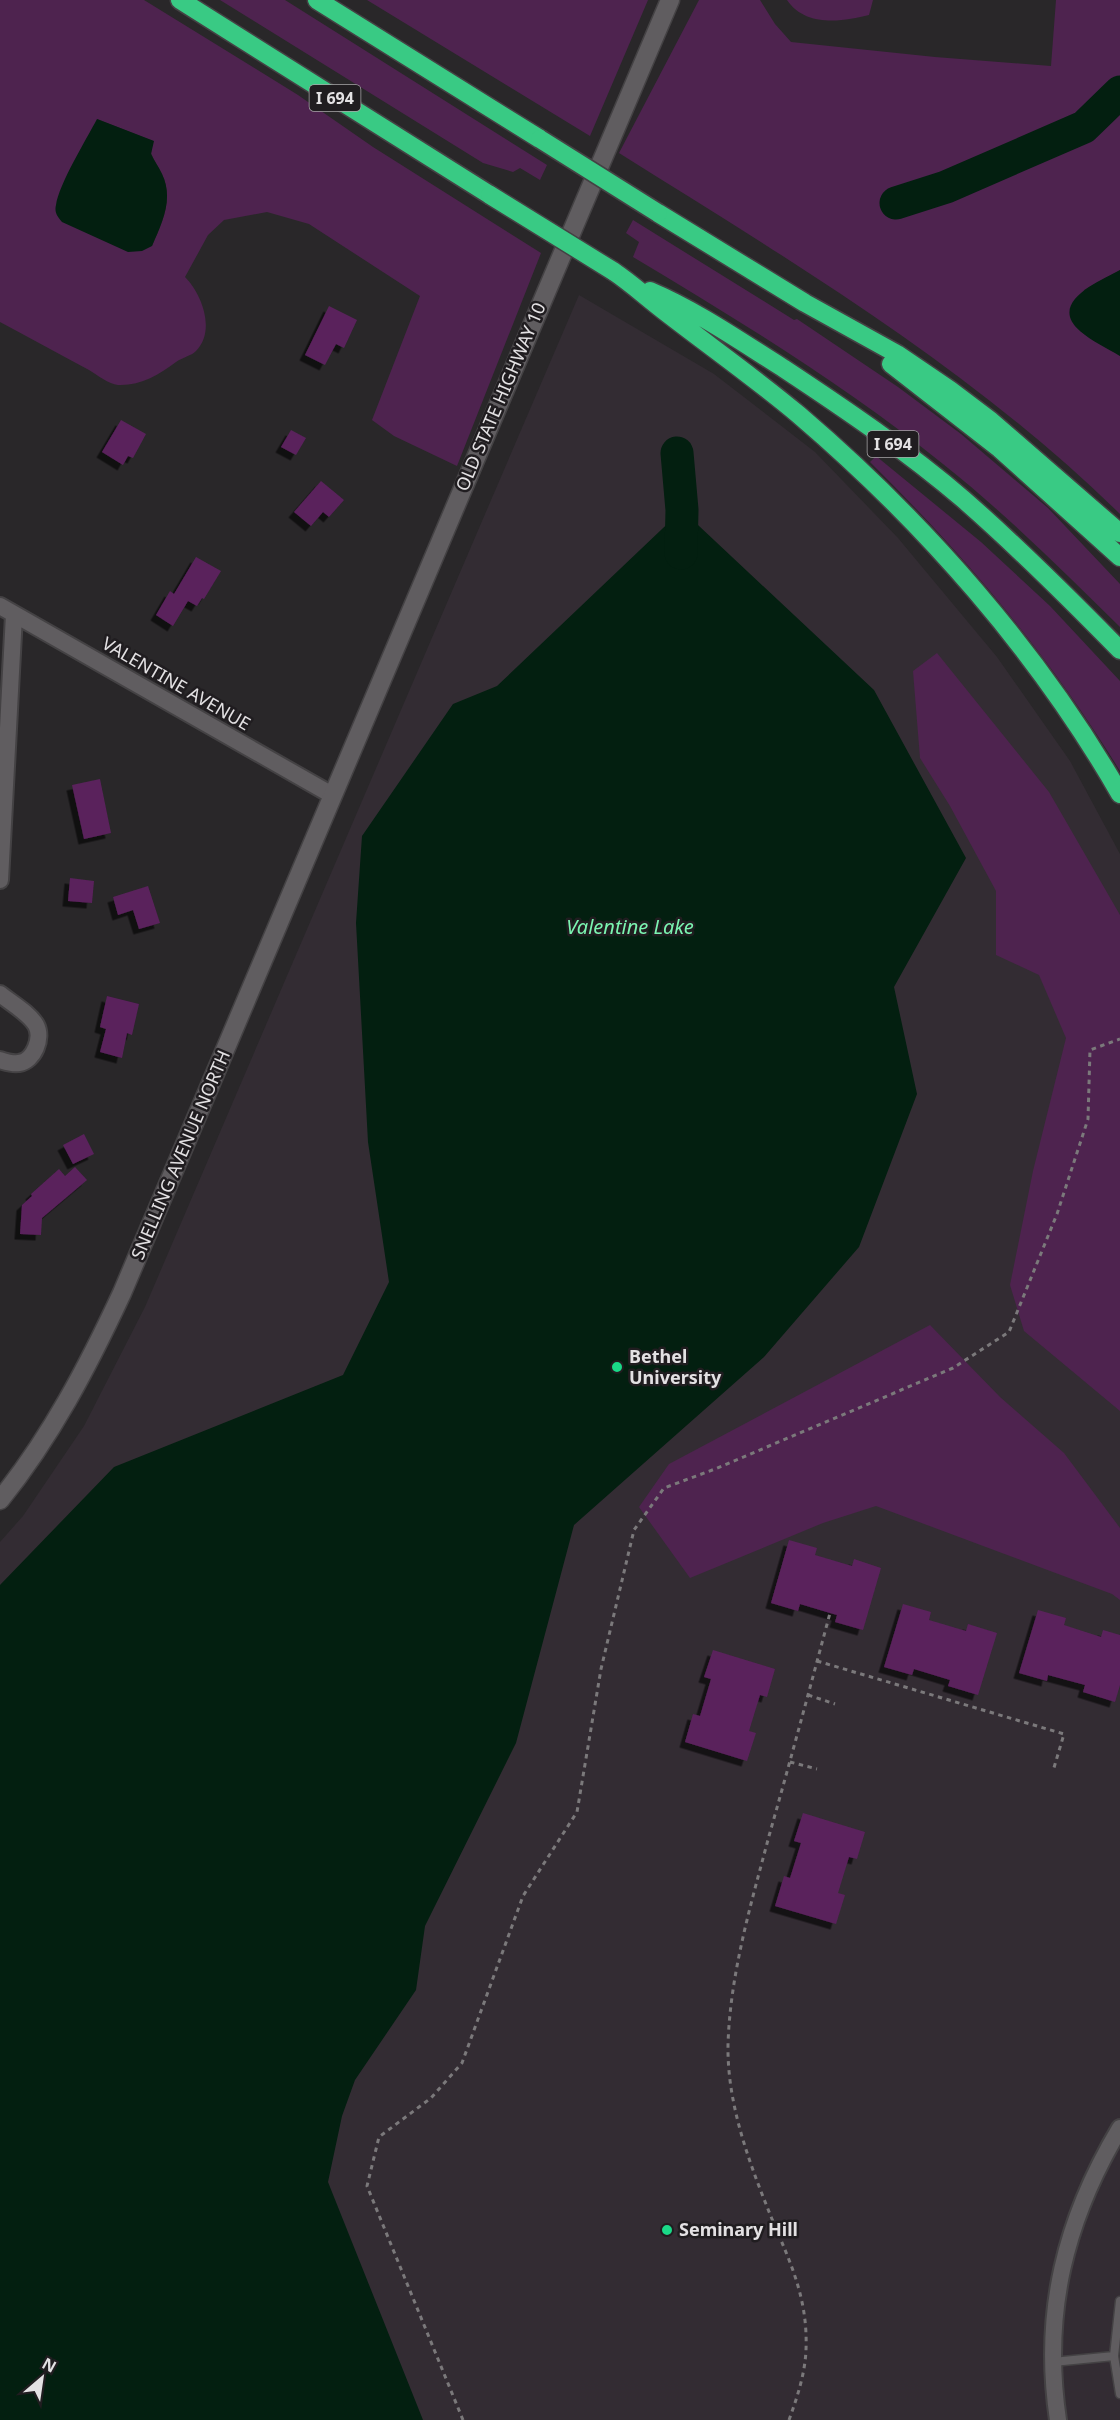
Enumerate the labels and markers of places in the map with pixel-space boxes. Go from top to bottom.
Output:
place label: Bethel University [629,1344,722,1389]
marker: Bethel University [610,1360,624,1374]
place label: Seminary Hill [679,2217,798,2241]
marker: Seminary Hill [660,2223,674,2237]

